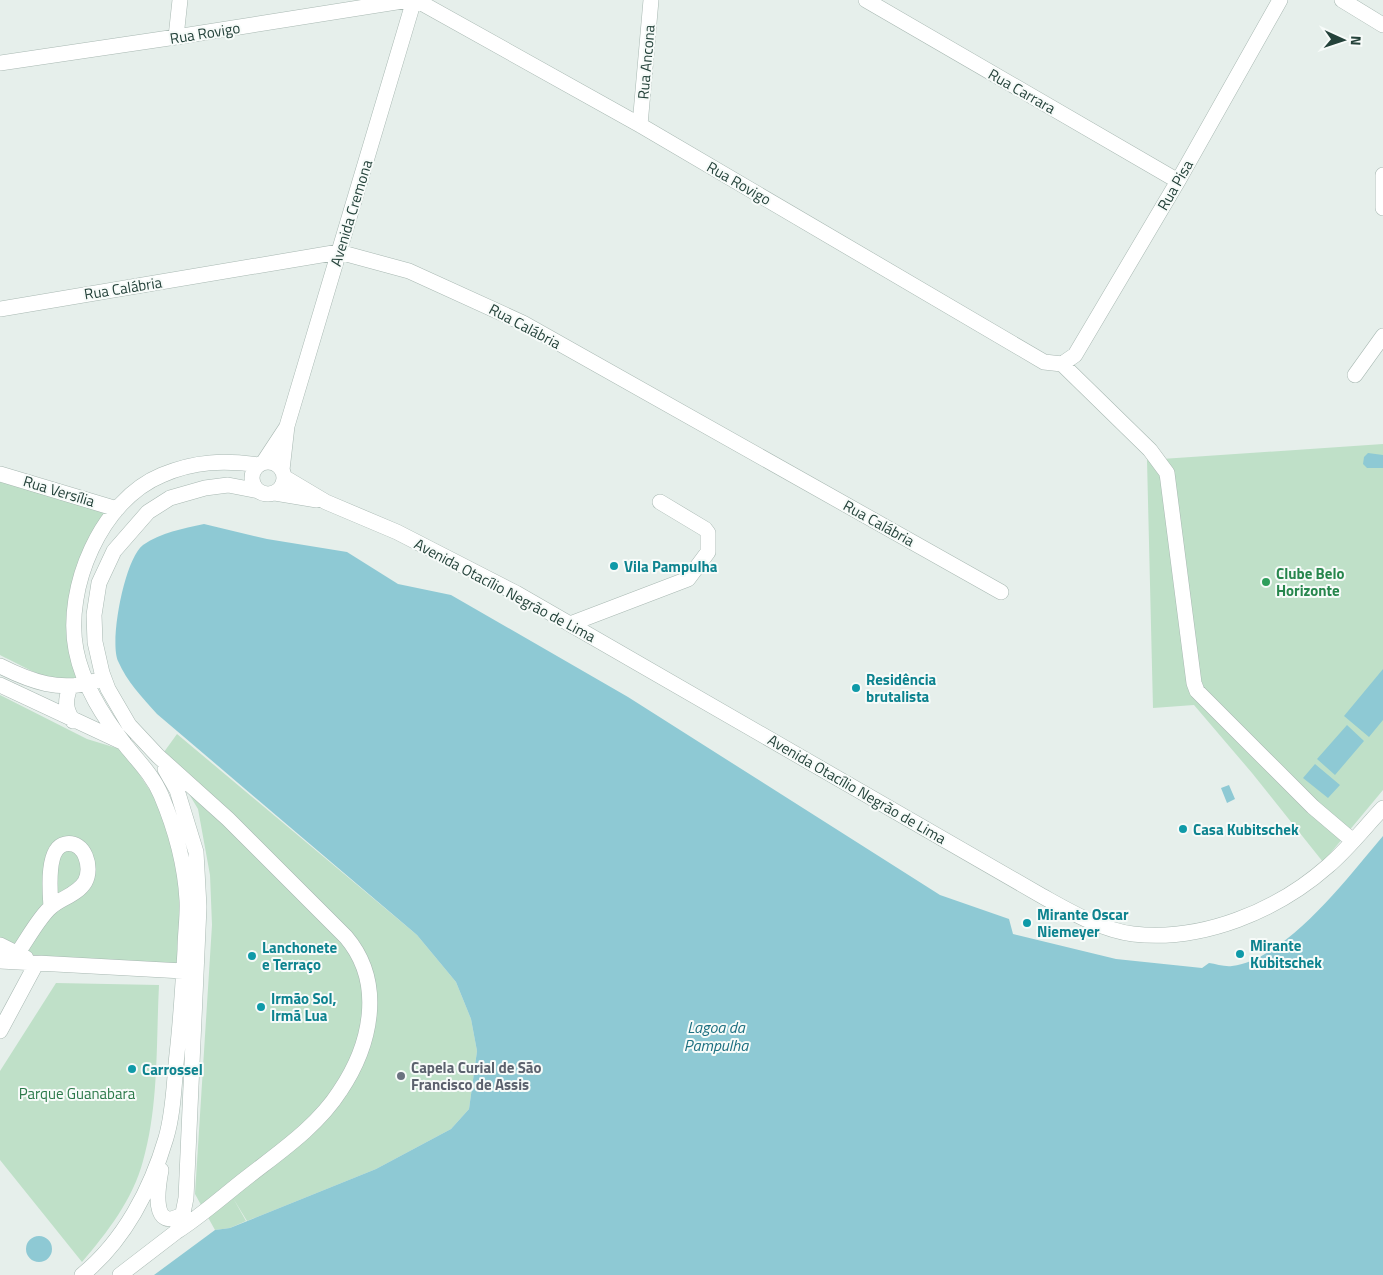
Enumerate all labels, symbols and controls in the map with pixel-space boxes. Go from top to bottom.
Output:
north arrow [1318,15,1368,65]
street label: Rua Rovigo [168,16,242,50]
street label: Rua Ancona [631,23,661,100]
text: N [1346,35,1367,46]
street label: Rua Carrara [984,62,1060,120]
street label: Rua Rovigo [703,155,776,211]
street label: Rua Pisa [1151,155,1199,214]
street label: Avenida Cremona [324,157,378,269]
street label: Rua Calábria [82,270,164,305]
street label: Rua Calábria [485,297,565,355]
street label: Rua Versília [20,469,98,513]
street label: Rua Calábria [839,494,919,552]
street label: Avenida Otacílio Negrão de Lima [410,532,600,648]
place label: Vila Pampulha [624,555,718,578]
marker: Vila Pampulha [608,560,620,572]
place label: Clube Belo Horizonte [1276,562,1344,602]
marker: Clube Belo Horizonte [1260,576,1272,588]
place label: Residência brutalista [866,668,937,708]
marker: Residência brutalista [850,682,862,694]
street label: Avenida Otacílio Negrão de Lima [764,728,951,850]
place label: Casa Kubitschek [1193,818,1299,841]
marker: Casa Kubitschek [1177,823,1189,835]
place label: Mirante Oscar Niemeyer [1037,903,1129,943]
marker: Mirante Oscar Niemeyer [1021,917,1033,929]
place label: Mirante Kubitschek [1250,934,1322,974]
place label: Lanchonete e Terraço [262,936,337,976]
marker: Mirante Kubitschek [1234,948,1246,960]
marker: Lanchonete e Terraço [246,950,258,962]
place label: Irmão Sol, Irmã Lua [271,987,337,1027]
marker: Irmão Sol, Irmã Lua [255,1001,267,1013]
water label: Lagoa da Pampulha [684,1015,749,1057]
place label: Capela Curial de São Francisco de Assis [411,1056,541,1096]
place label: Carrossel [142,1058,203,1081]
marker: Carrossel [126,1063,138,1075]
marker: Capela Curial de São Francisco de Assis [395,1070,407,1082]
park label: Parque Guanabara [19,1082,136,1105]

